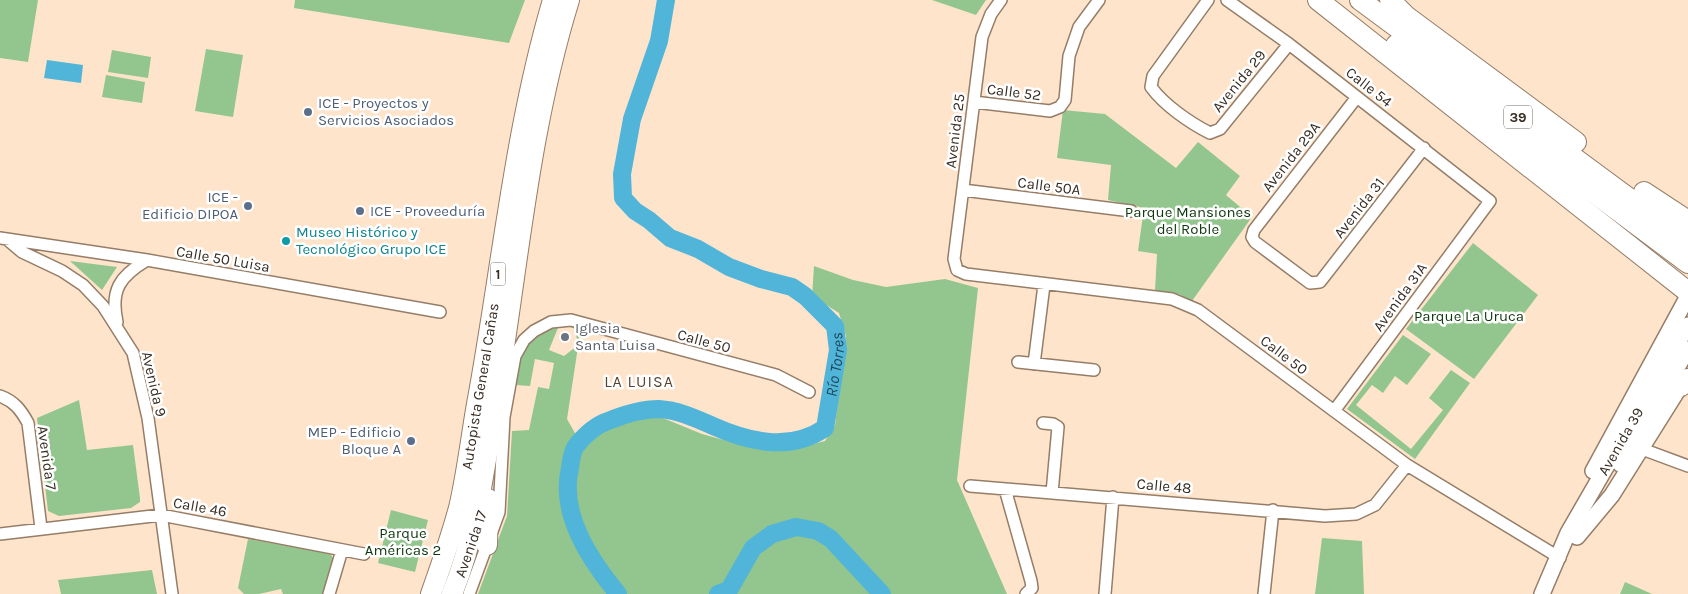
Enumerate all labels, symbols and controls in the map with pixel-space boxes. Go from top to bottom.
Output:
street label: Avenida 29 [1208,46,1270,116]
street label: Calle 54 [1342,63,1396,111]
street label: Calle 52 [986,80,1042,104]
street label: Avenida 25 [942,93,968,169]
place label: ICE - Proyectos y Servicios Asociados [318,94,454,129]
road number: 39 [1504,105,1532,128]
marker: ICE - Proyectos y Servicios Asociados [302,106,314,118]
street label: Avenida 29A [1258,118,1324,196]
street label: Calle 50A [1017,173,1082,199]
street label: Avenida 31 [1330,174,1388,242]
place label: ICE - Edificio DIPOA [142,188,238,223]
marker: ICE - Edificio DIPOA [242,200,254,212]
place label: ICE - Proveeduría [370,202,485,220]
park label: Parque Mansiones del Roble [1125,203,1251,238]
marker: ICE - Proveeduría [354,205,366,217]
place label: Museo Histórico y Tecnológico Grupo ICE [296,223,446,258]
marker: Museo Histórico y Tecnológico Grupo ICE [280,235,292,247]
street label: Calle 50 Luisa [175,242,271,276]
street label: Avenida 31A [1369,259,1431,335]
road number: 1 [490,262,506,286]
street label: Autopista General Cañas [458,302,503,471]
park label: Parque La Uruca [1414,307,1524,325]
place label: Iglesia Santa Luisa [575,319,656,354]
street label: Calle 50 [675,325,733,357]
marker: Iglesia Santa Luisa [559,331,571,343]
water label: Río Torres [821,331,848,398]
street label: Calle 50 [1257,331,1311,379]
street label: Avenida 9 [138,350,170,418]
district label: LA LUISA [604,372,674,391]
street label: Avenida 39 [1594,404,1647,479]
place label: MEP - Edificio Bloque A [307,423,401,458]
street label: Avenida 7 [34,425,60,491]
marker: MEP - Edificio Bloque A [405,435,417,447]
street label: Calle 48 [1136,475,1192,497]
street label: Calle 46 [172,493,228,521]
street label: Avenida 17 [451,508,491,580]
park label: Parque Américas 2 [365,524,441,559]

